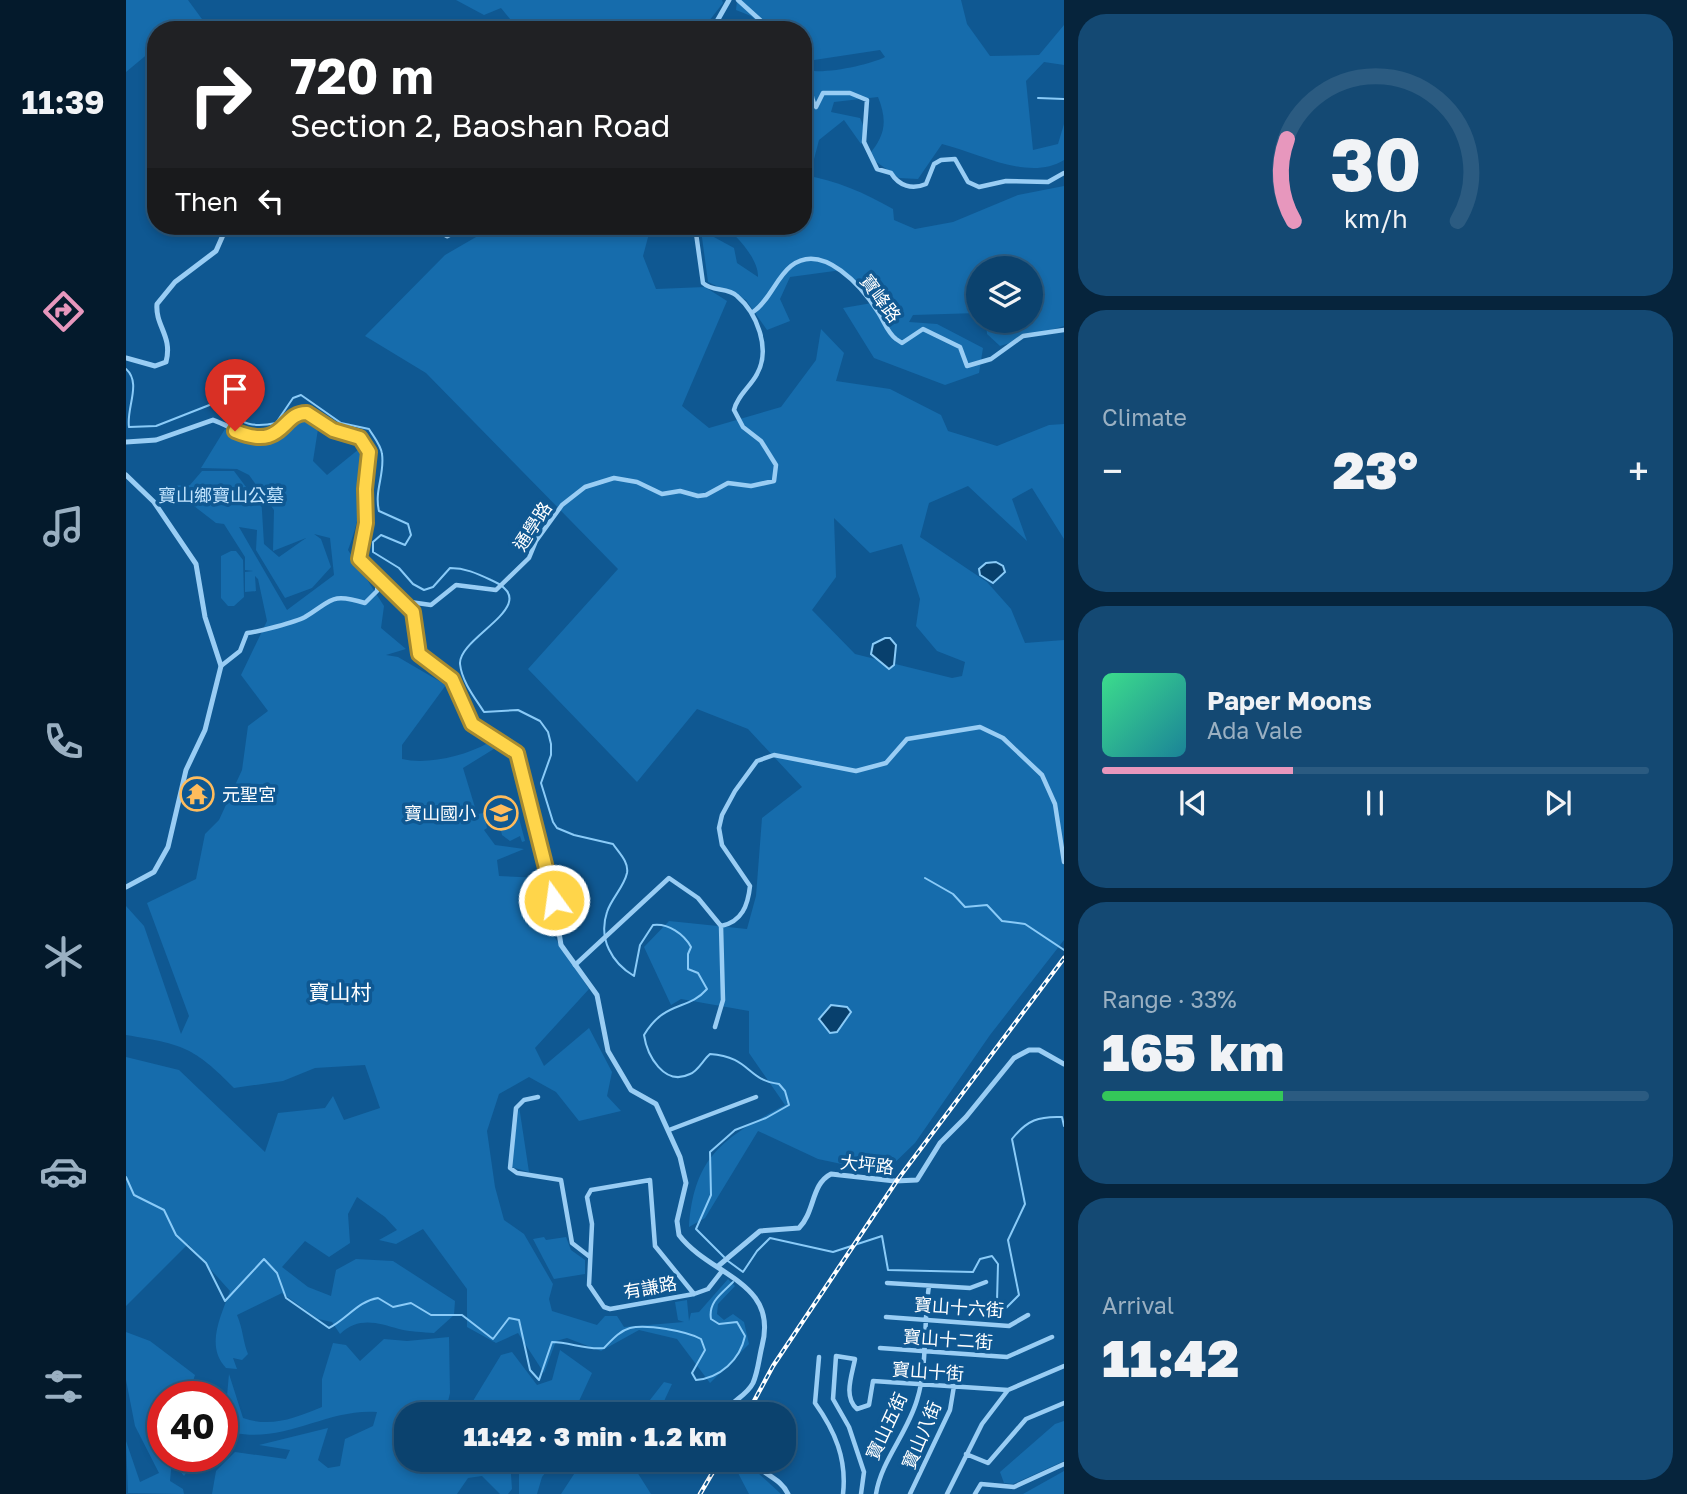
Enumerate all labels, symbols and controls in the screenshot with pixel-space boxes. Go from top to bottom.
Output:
text: 720 m [290,46,434,105]
icon: right [175,49,266,140]
text: 11:39 [21,83,105,121]
text: Section 2, Baoshan Road [290,106,670,144]
text: 30 [1330,120,1421,207]
icon: left [252,182,290,220]
text: Then [175,186,238,217]
text: km/h [1344,203,1407,234]
map controls [966,256,1043,333]
button: layers [966,256,1043,333]
street label: 寶峰路 [856,270,906,326]
icon: directions [39,287,88,336]
pin [205,359,265,431]
icon: arrive [216,370,254,408]
text: Climate [1102,403,1187,431]
text: 23° [1333,438,1418,500]
text: − [1102,448,1123,493]
text: + [1628,448,1649,493]
park label: 寶山鄉寶山公墓 [158,484,284,506]
street label: 通學路 [508,497,556,555]
icon: music [39,502,88,551]
text: Paper Moons [1207,685,1372,716]
text: Ada Vale [1207,716,1303,744]
icon: phone [39,717,88,766]
temple icon: 元聖宮 [178,775,216,813]
place label: 元聖宮 [222,783,276,805]
icon: previous [1174,784,1212,822]
icon: pause [1356,784,1394,822]
icon: next [1539,784,1577,822]
school or university icon: 寶山國小 [482,794,520,832]
place label: 寶山國小 [404,802,476,824]
position arrow [517,863,591,937]
icon: climate [39,932,88,981]
district label: 寶山村 [309,979,372,1005]
text: Range · 33% [1102,985,1237,1013]
text: 165 km [1102,1020,1284,1082]
icon: car [39,1147,88,1196]
street label: 大坪路 [839,1150,895,1178]
street label: 有謙路 [622,1271,678,1303]
text: Arrival [1102,1291,1174,1319]
street label: 寶山十六街 [913,1293,1005,1321]
street label: 寶山十二街 [902,1325,994,1353]
text: 11:42 [1102,1326,1239,1388]
street label: 寶山十街 [891,1358,965,1384]
icon: filters [39,1362,88,1411]
speed limit sign: 40 [147,1381,238,1472]
street label: 寶山五街 [861,1389,911,1463]
street label: 寶山八街 [897,1398,945,1472]
text: 11:42 · 3 min · 1.2 km [463,1421,727,1452]

